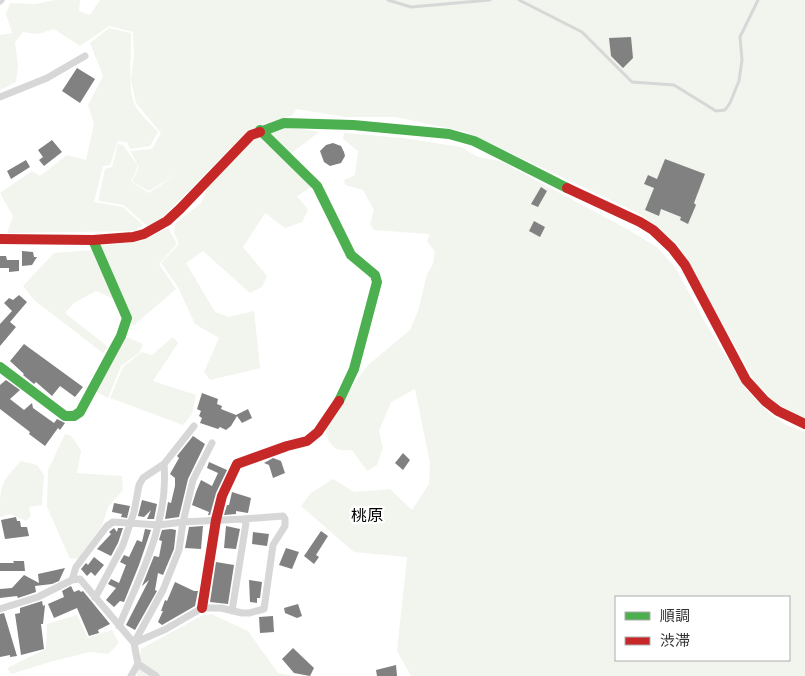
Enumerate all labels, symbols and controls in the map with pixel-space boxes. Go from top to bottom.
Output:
district label: 桃原 [351,505,383,524]
legend [615,596,790,661]
text: 順調 [660,606,690,624]
text: 渋滞 [660,631,690,649]

